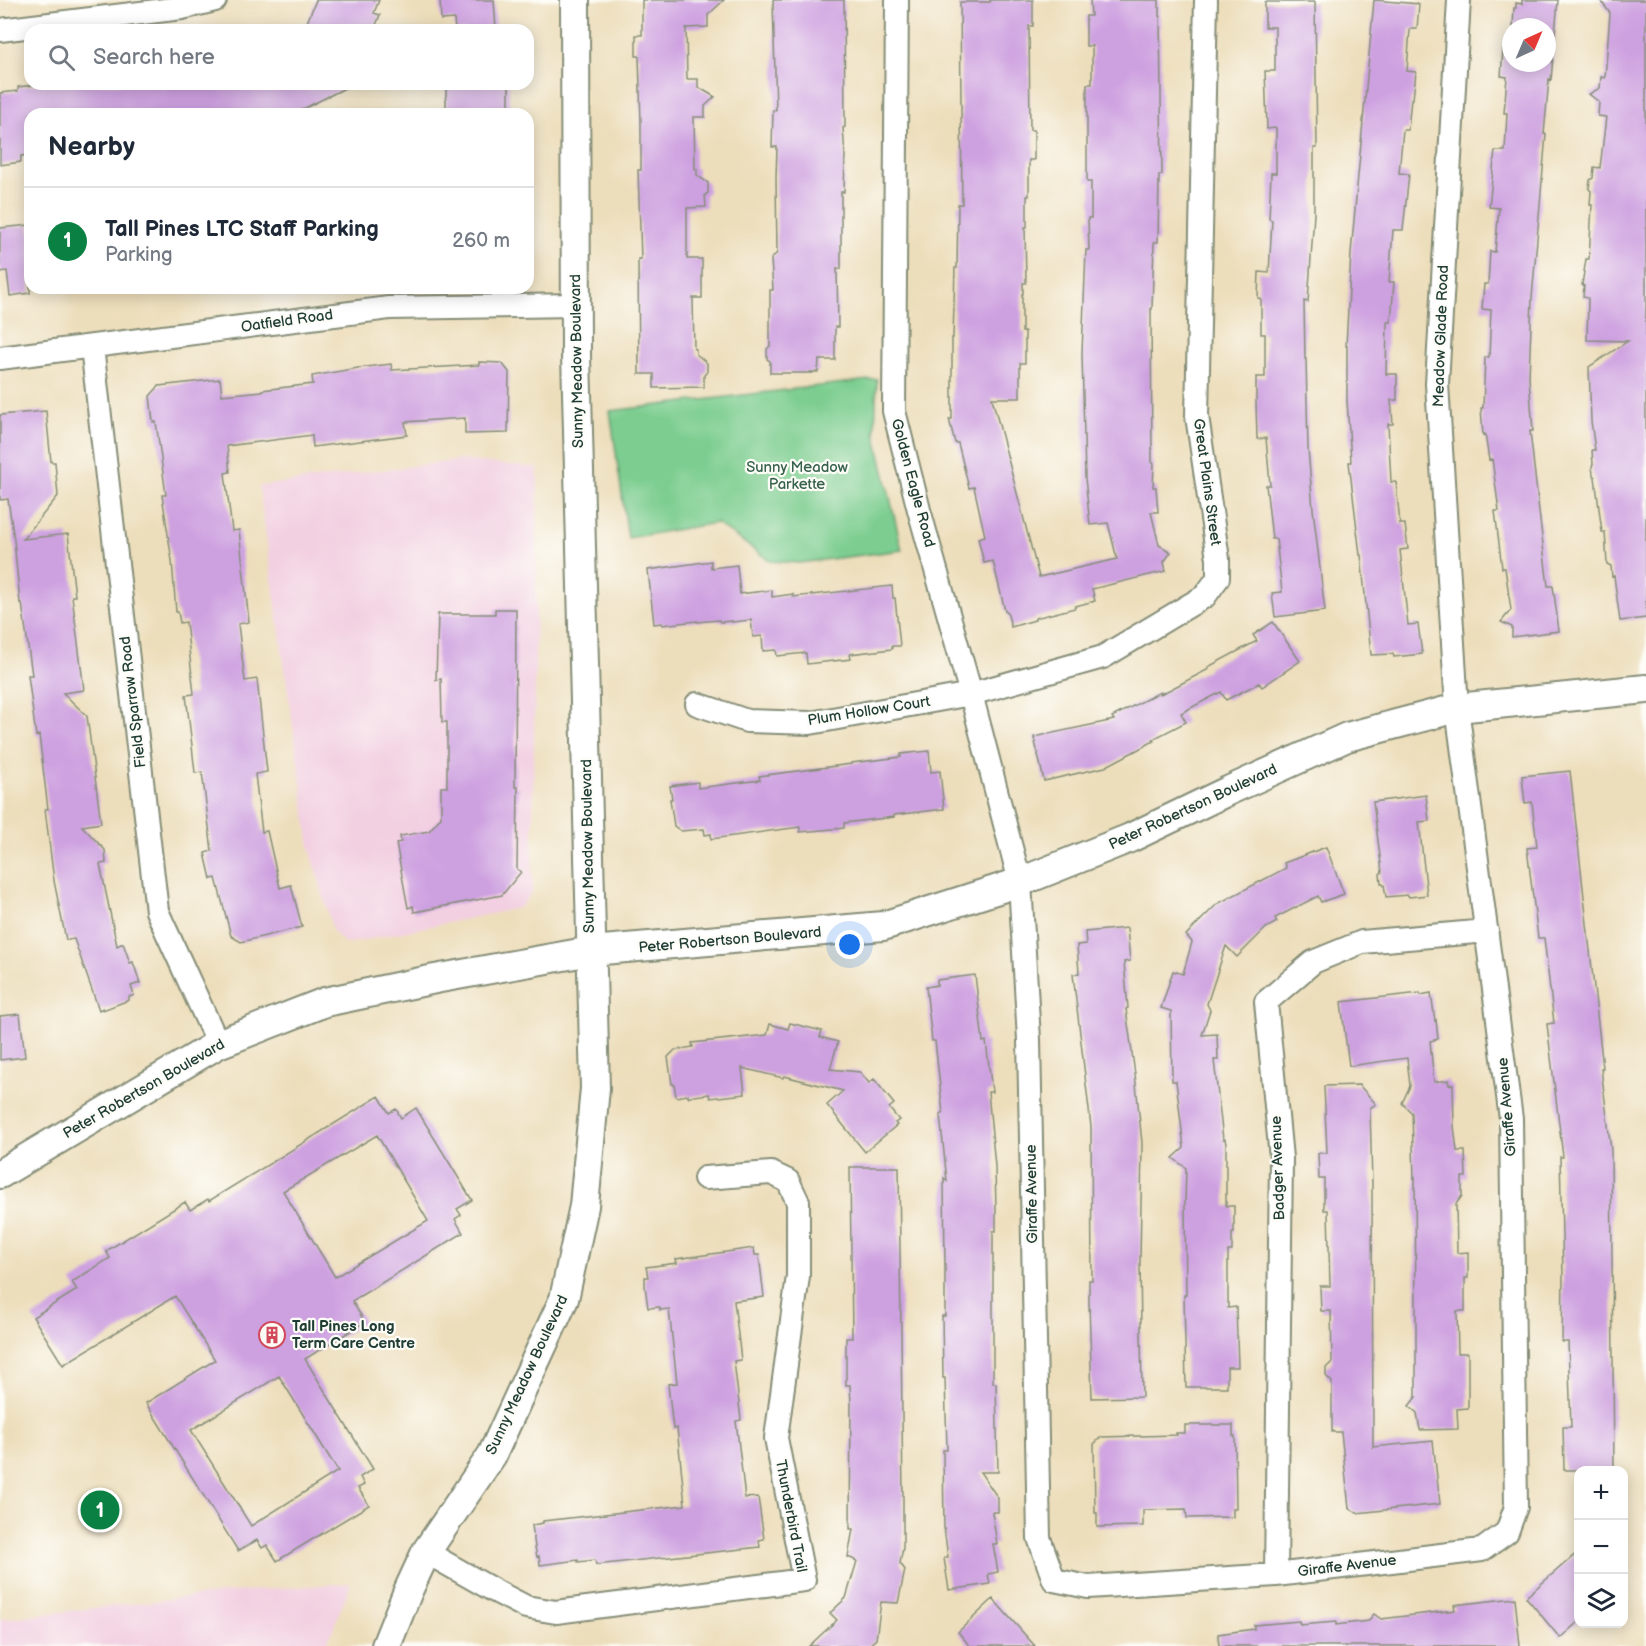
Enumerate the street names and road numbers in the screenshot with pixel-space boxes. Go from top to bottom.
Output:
street label: Meadow Glade Road [1429,265,1453,407]
street label: Sunny Meadow Boulevard [566,274,588,448]
street label: Oatfield Road [240,305,334,337]
street label: Golden Eagle Road [887,417,939,549]
street label: Great Plains Street [1189,417,1225,547]
street label: Field Sparrow Road [115,635,151,769]
street label: Plum Hollow Court [806,692,932,730]
street label: Sunny Meadow Boulevard [577,759,599,933]
street label: Peter Robertson Boulevard [1106,760,1280,854]
street label: Peter Robertson Boulevard [638,923,822,957]
street label: Peter Robertson Boulevard [60,1035,228,1143]
street label: Giraffe Avenue [1493,1057,1521,1157]
street label: Badger Avenue [1267,1115,1289,1221]
street label: Giraffe Avenue [1022,1144,1042,1244]
street label: Sunny Meadow Boulevard [482,1292,572,1458]
street label: Thunderbird Trail [771,1458,811,1574]
street label: Giraffe Avenue [1297,1551,1398,1581]

